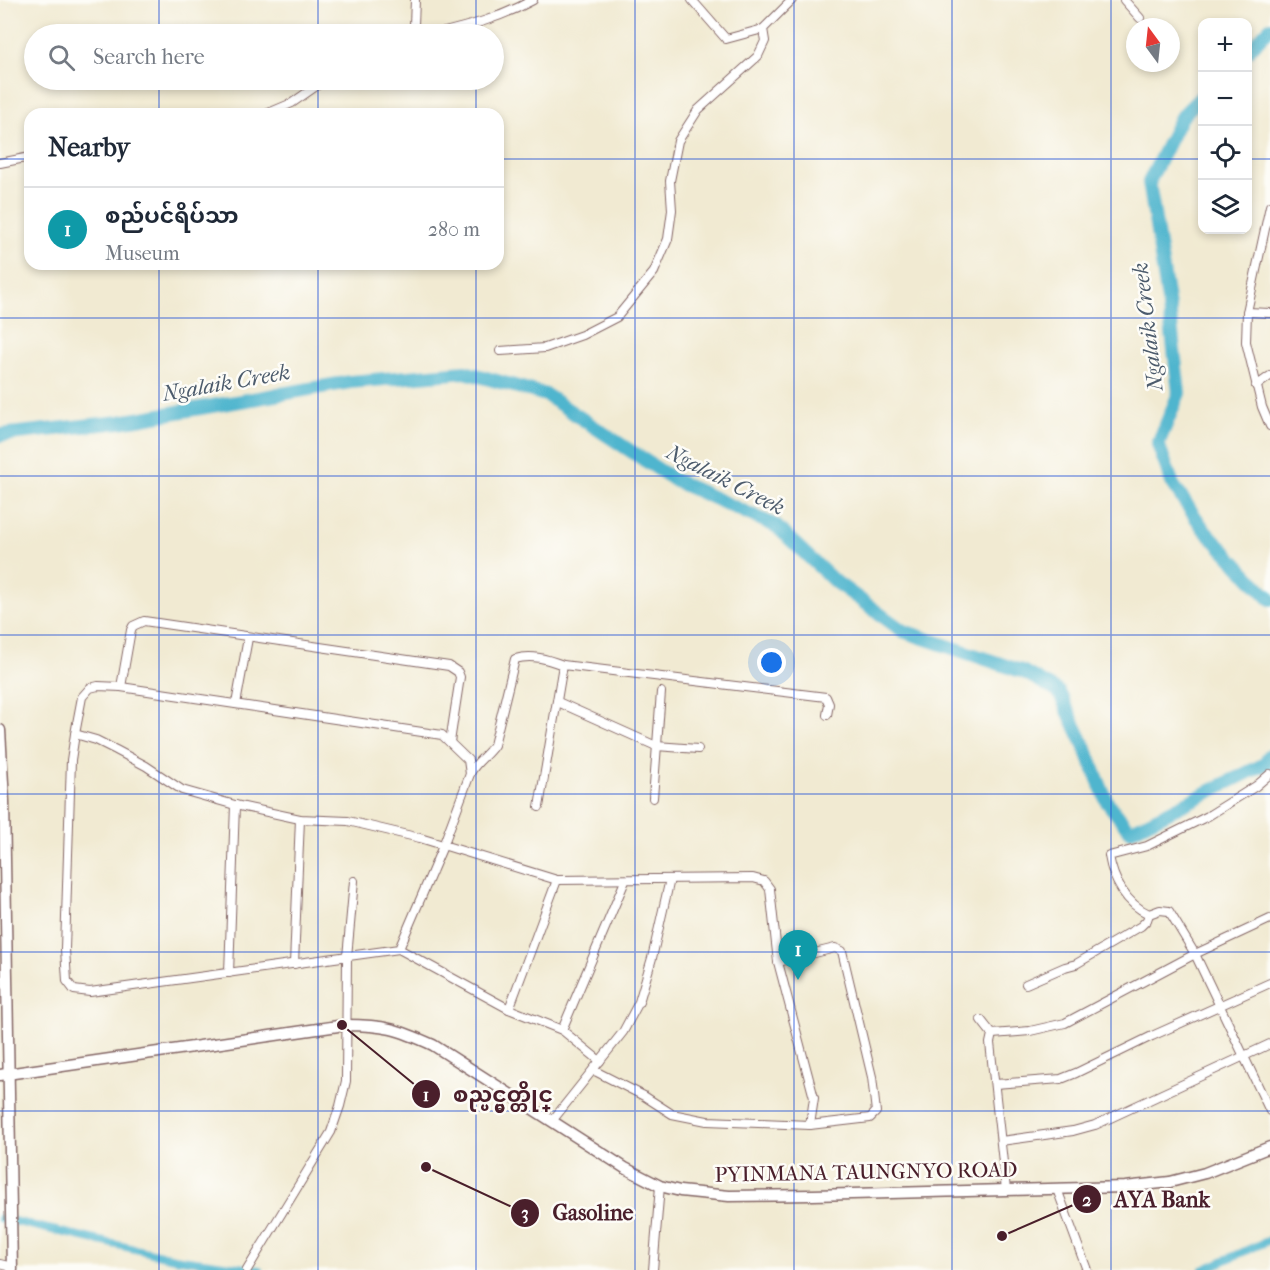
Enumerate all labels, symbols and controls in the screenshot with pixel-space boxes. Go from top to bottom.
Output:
north arrow [1126,18,1180,72]
map controls [1198,18,1252,234]
button: + [1198,18,1252,72]
search box [24,24,504,90]
icon: search [45,41,78,74]
text: Search here [93,44,205,70]
button: − [1198,72,1252,126]
button: locate [1198,126,1252,180]
text: Nearby [48,132,130,163]
button: layers [1198,180,1252,234]
text: စည်ပင်ရိပ်သာ [105,203,238,229]
text: 1 [64,218,71,241]
text: 280 m [428,218,480,241]
text: Museum [105,242,180,265]
water label: Ngalaik Creek [1127,261,1169,394]
water label: Ngalaik Creek [159,359,292,407]
water label: Ngalaik Creek [661,439,789,521]
your location [757,648,786,677]
pin: 1 [778,930,818,980]
callout: စည္ပင္မွတ္တိုင္ [411,1074,565,1114]
text: စည္ပင္မွတ္တိုင္ [453,1080,553,1113]
text: 1 [423,1085,429,1106]
street label: PYINMANA TAUNGNYO ROAD [714,1157,1018,1187]
callout: AYA Bank [1072,1179,1222,1219]
text: AYA Bank [1112,1187,1210,1213]
text: 2 [1082,1190,1092,1211]
callout: Gasoline [510,1193,645,1233]
text: Gasoline [553,1200,634,1226]
text: 3 [521,1203,529,1224]

